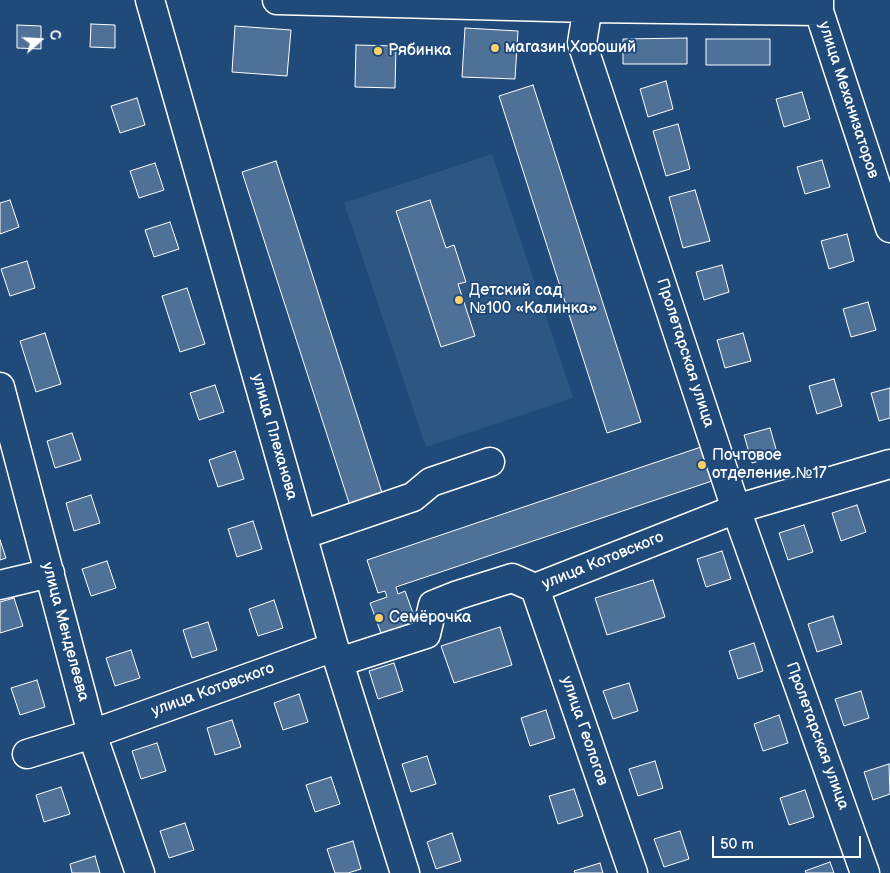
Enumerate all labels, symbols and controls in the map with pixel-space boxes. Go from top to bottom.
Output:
north arrow [15,15,65,65]
street label: улица Механизаторов [814,19,882,181]
text: С [45,28,64,42]
place label: магазин Хороший [505,38,636,58]
place label: Рябинка [388,41,451,61]
marker: магазин Хороший [489,42,501,54]
marker: Рябинка [372,45,384,57]
street label: Пролетарская улица [652,276,718,430]
place label: Детский сад №100 «Калинка» [469,281,597,319]
marker: Детский сад №100 «Калинка» [453,294,465,306]
street label: улица Плеханова [247,372,301,502]
place label: Почтовое отделение №17 [712,446,827,484]
marker: Почтовое отделение №17 [696,459,708,471]
street label: улица Котовского [539,528,667,594]
street label: улица Менделеева [37,560,93,704]
place label: Семёрочка [389,608,471,628]
marker: Семёрочка [373,612,385,624]
street label: улица Котовского [149,659,277,721]
street label: Пролетарская улица [781,660,853,812]
street label: улица Геологов [556,674,612,788]
scale bar [715,826,864,858]
text: 50 m [720,835,754,854]

